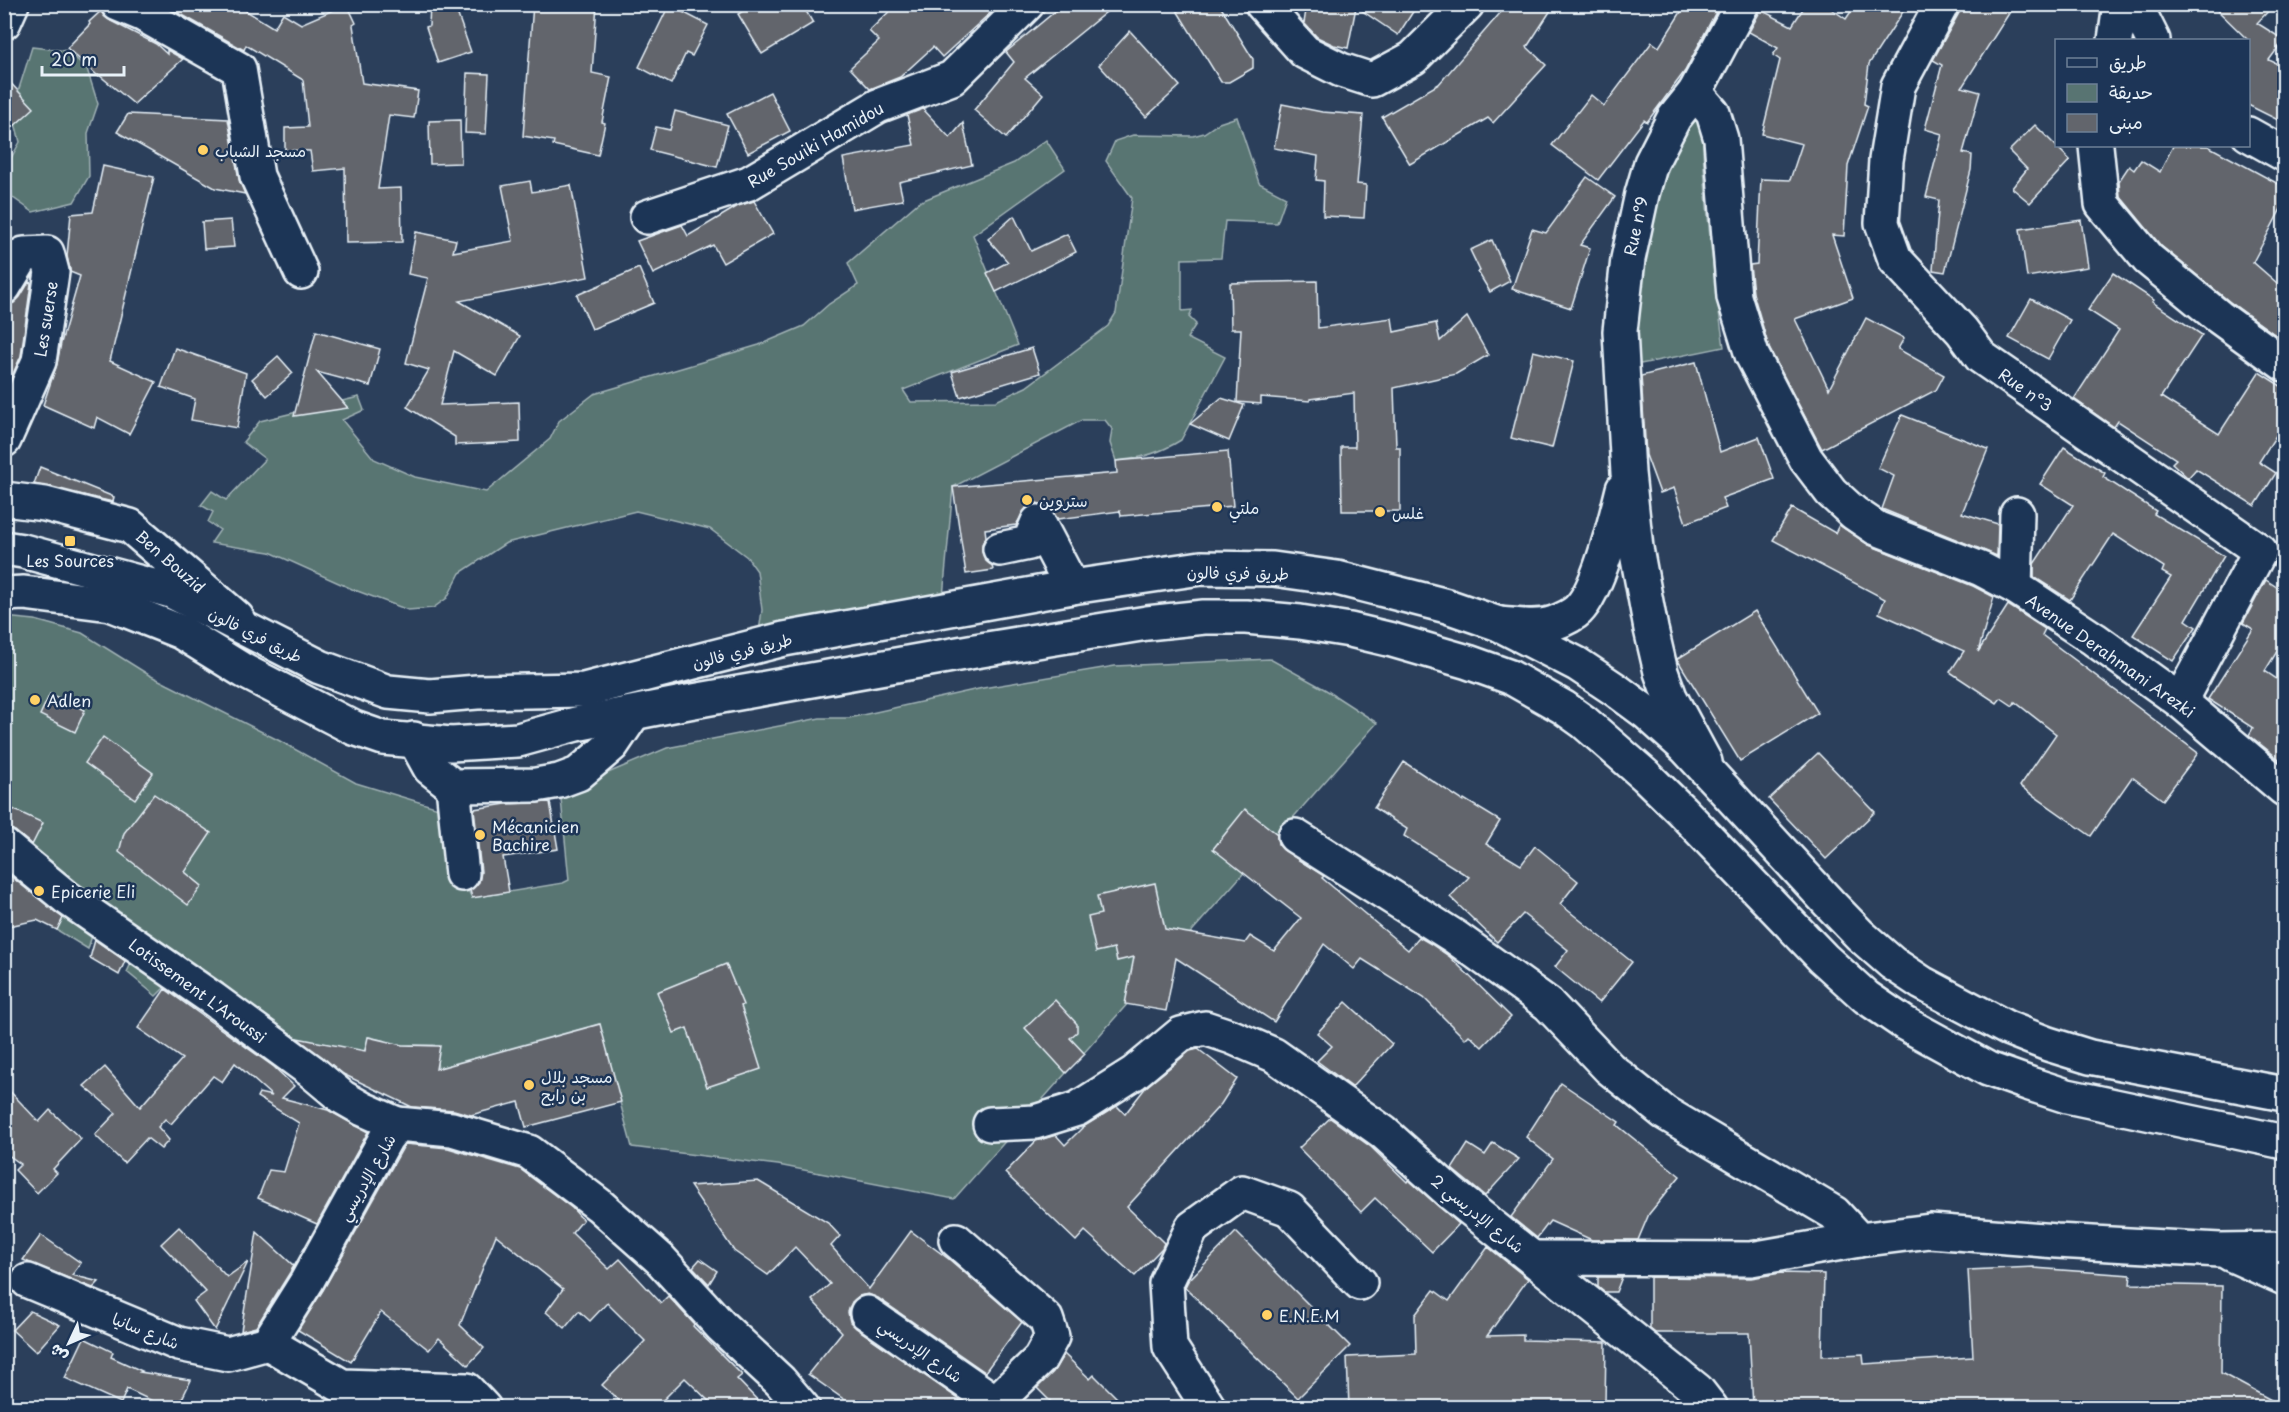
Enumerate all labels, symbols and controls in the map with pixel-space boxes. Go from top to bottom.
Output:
scale bar [42,39,124,77]
legend [2055,39,2250,147]
text: 20 m [51,45,97,72]
text: طريق [2109,48,2147,75]
text: حديقة [2109,78,2153,105]
street label: Rue Souiki Hamidou [743,95,887,193]
text: مبنى [2109,108,2143,135]
place label: مسجد الشباب [215,138,306,162]
marker: مسجد الشباب [196,143,210,157]
street label: Rue n°9 [1617,194,1653,258]
street label: Les suerse [27,279,63,359]
street label: Rue n°3 [1994,362,2058,416]
place label: ستروين [1039,488,1088,512]
marker: ستروين [1020,493,1034,507]
place label: ملتي [1229,495,1259,523]
marker: ملتي [1210,500,1224,514]
place label: غلس [1392,500,1424,524]
marker: غلس [1373,505,1387,519]
street label: Ben Bouzid [131,524,211,598]
marker: Les Sources [63,534,77,548]
place label: Les Sources [26,548,114,572]
street label: طريق فري فالون [1187,559,1289,586]
street label: Avenue Derahmani Arezki [2022,587,2200,723]
street label: طريق فري فالون [205,600,307,669]
street label: طريق فري فالون [689,626,795,675]
place label: Adlen [47,688,91,712]
marker: Adlen [28,693,42,707]
place label: Mécanicien Bachire [492,814,579,856]
marker: Mécanicien Bachire [473,828,487,842]
place label: Epicerie Eli [51,879,135,903]
marker: Epicerie Eli [32,884,46,898]
street label: Lotissement L'Aroussi [124,932,272,1048]
place label: مسجد بلال بن رابح [541,1064,613,1106]
marker: مسجد بلال بن رابح [522,1078,536,1092]
street label: شارع الإدريسي [331,1129,404,1227]
street label: شارع الإدريسي 2 [1424,1168,1530,1261]
place label: E.N.E.M [1279,1303,1340,1327]
street label: شارع سانيا [108,1306,183,1355]
marker: E.N.E.M [1260,1308,1274,1322]
street label: شارع الإدريسي [872,1312,968,1391]
north arrow [39,1313,99,1373]
text: ش [43,1339,72,1369]

